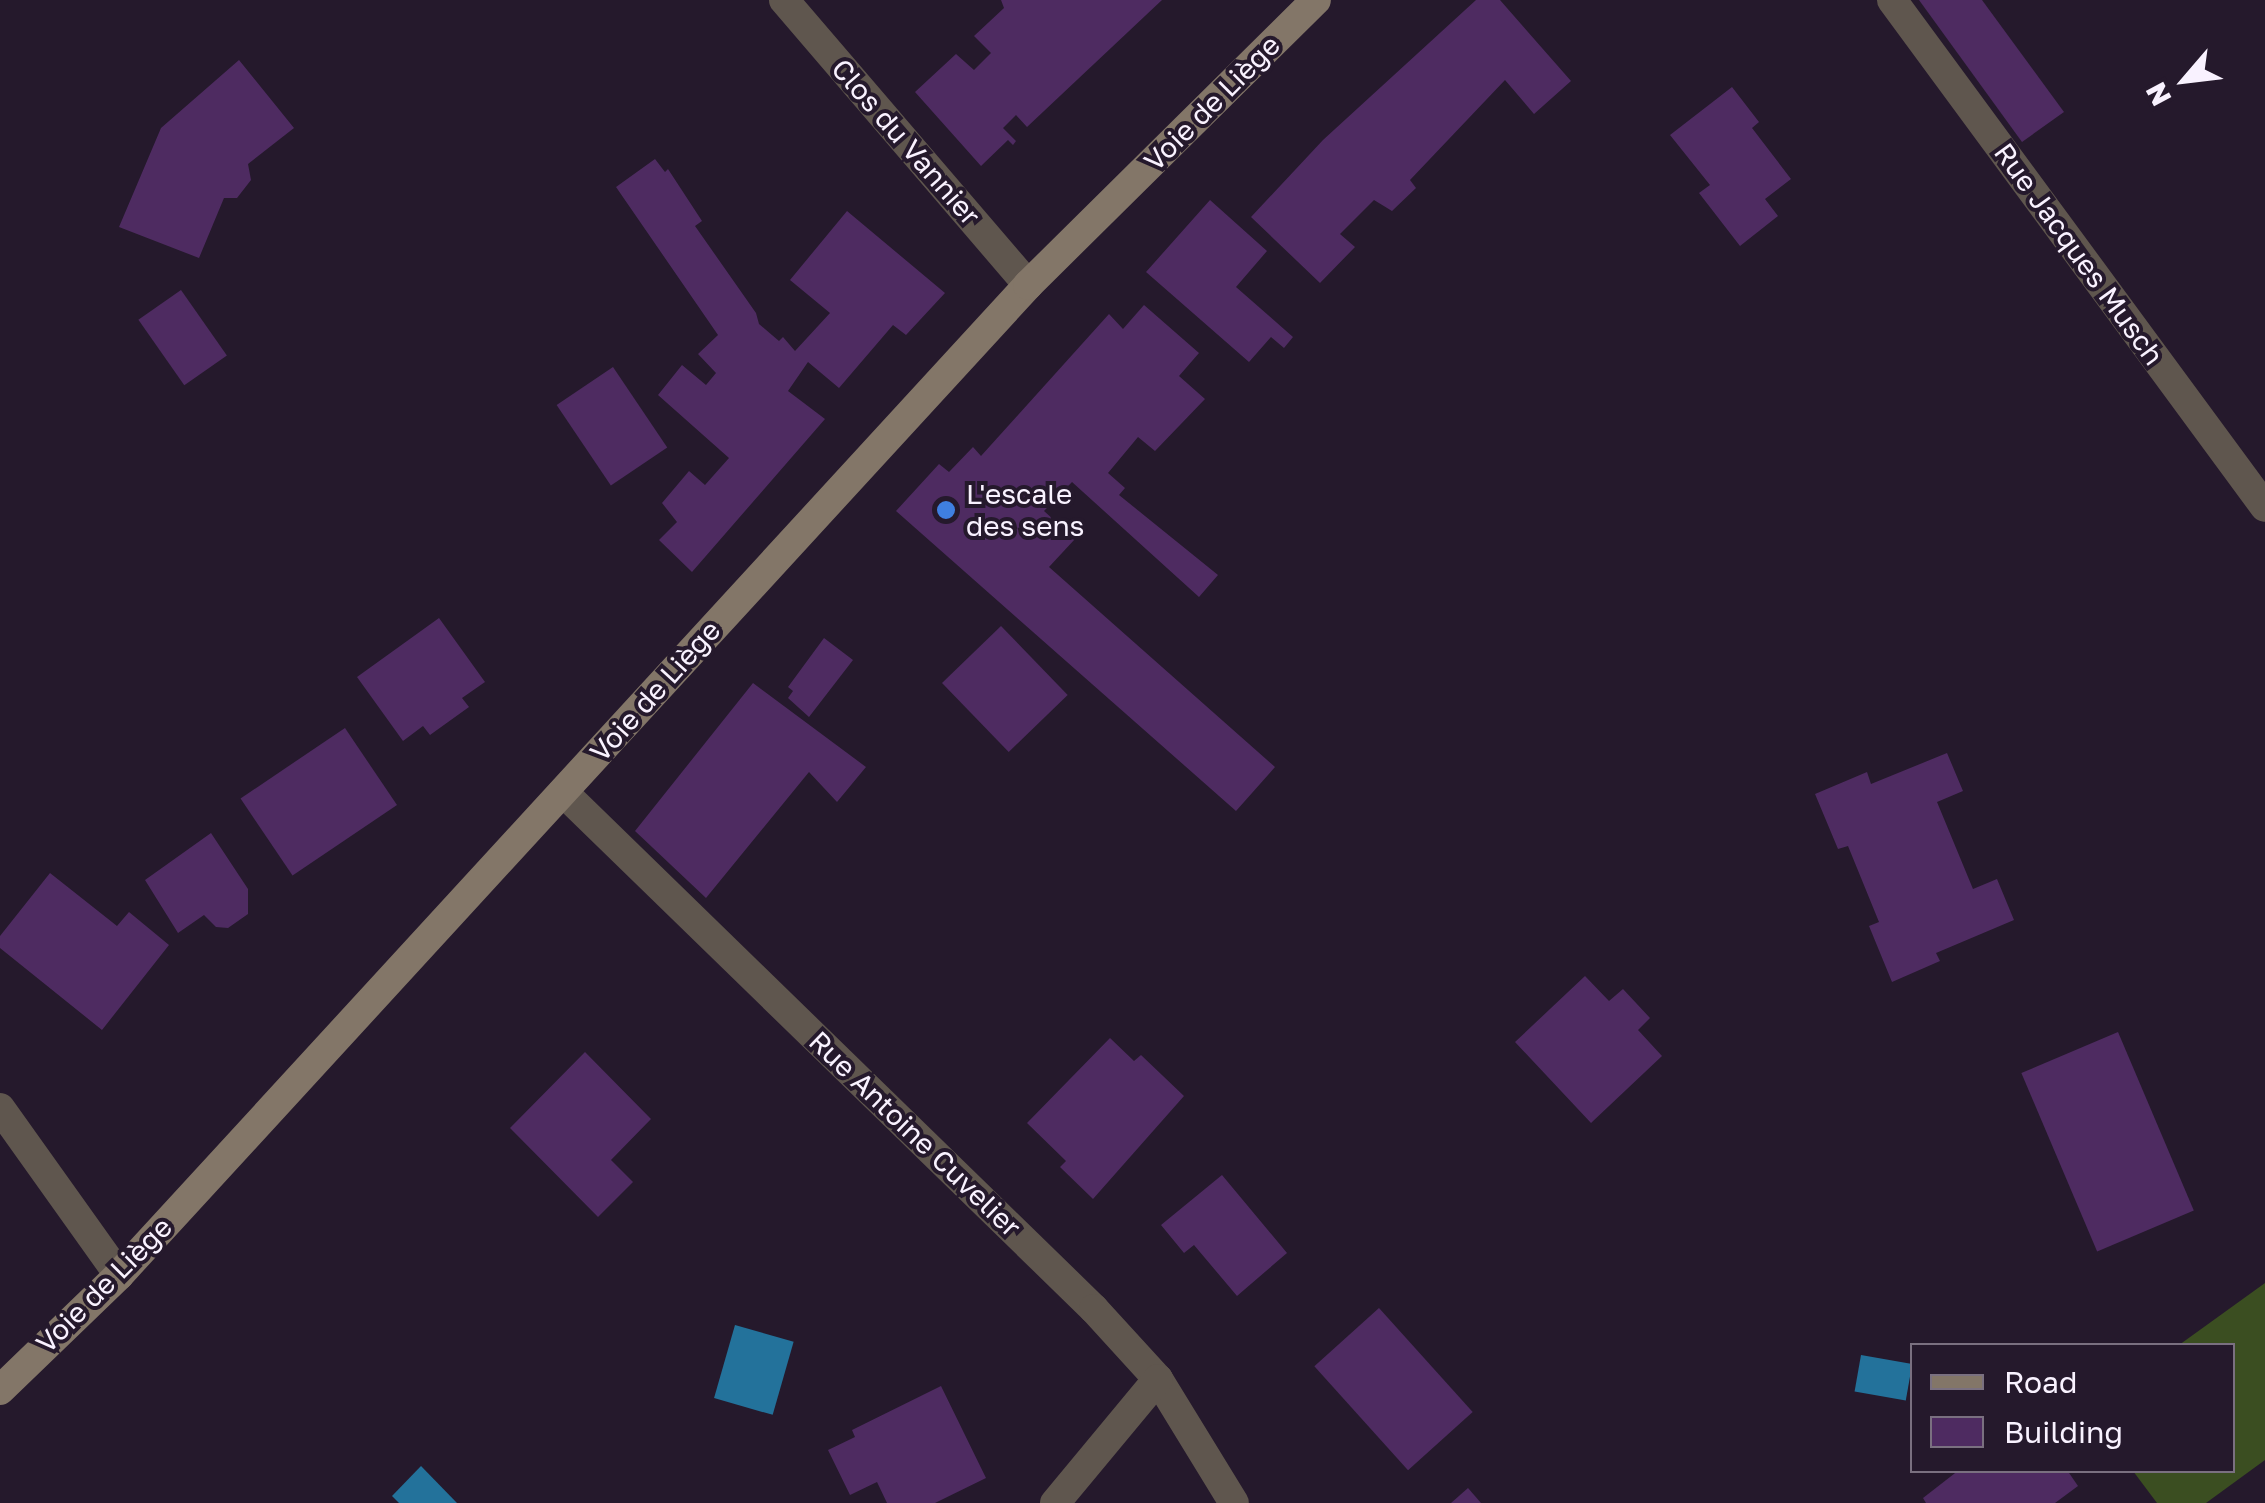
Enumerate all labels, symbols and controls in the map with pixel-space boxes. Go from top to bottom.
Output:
street label: Voie de Liège [1137,28,1287,178]
north arrow [2135,30,2235,130]
street label: Clos du Vannier [825,52,987,232]
text: N [2139,77,2178,111]
street label: Rue Jacques Musch [1987,137,2171,371]
place label: L'escale des sens [966,477,1084,543]
marker: L'escale des sens [935,499,957,521]
street label: Voie de Liège [583,614,727,768]
street label: Rue Antoine Cuvelier [802,1024,1028,1244]
street label: Voie de Liège [29,1210,179,1360]
legend [1910,1343,2235,1473]
text: Road [2004,1364,2078,1400]
text: Building [2004,1414,2123,1450]

